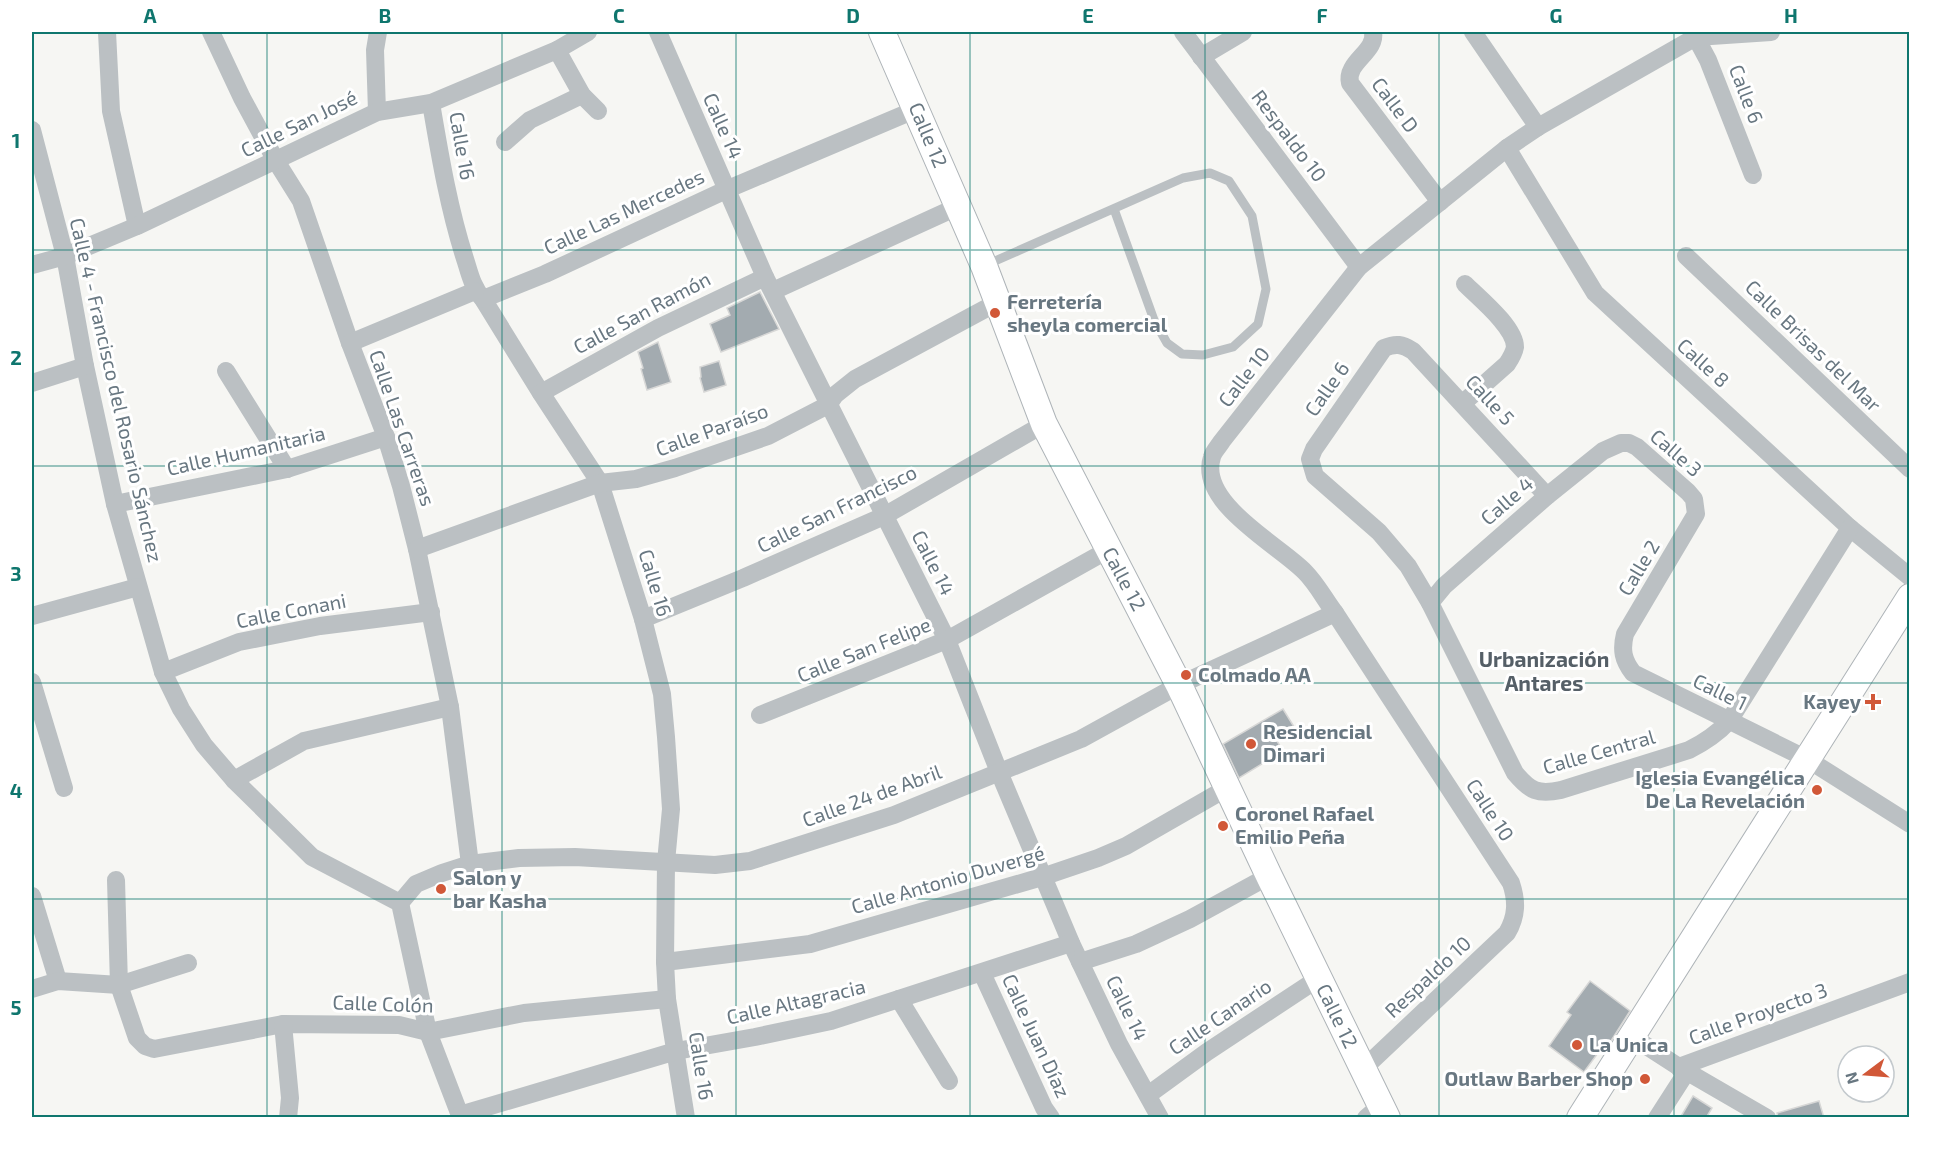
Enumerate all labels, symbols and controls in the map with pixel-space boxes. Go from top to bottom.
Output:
text: A [143,3,157,27]
text: B [379,3,391,27]
text: C [613,3,625,27]
text: D [846,3,860,27]
text: E [1082,3,1094,27]
text: F [1316,3,1328,27]
text: G [1550,3,1562,27]
text: H [1784,3,1798,27]
street label: Calle 6 [1725,61,1769,126]
street label: Calle D [1367,72,1424,137]
street label: Calle San José [236,85,361,162]
street label: Respaldo 10 [1247,85,1332,186]
street label: Calle 14 [699,89,749,162]
street label: Calle 12 [904,98,953,171]
street label: Calle 16 [445,110,481,182]
text: 1 [12,128,20,152]
street label: Calle Las Mercedes [540,163,708,259]
street label: Calle 4 - Francisco del Rosario Sánchez [66,215,168,564]
street label: Calle San Ramón [569,266,714,358]
street label: Calle Brisas del Mar [1741,274,1887,416]
place label: Ferretería sheyla comercial [1007,289,1168,337]
marker: Ferretería sheyla comercial [988,306,1002,320]
street label: Calle 8 [1673,333,1735,392]
street label: Calle 10 [1212,342,1274,411]
text: 2 [10,345,22,369]
street label: Calle Las Carreras [365,347,441,509]
street label: Calle 6 [1299,357,1353,420]
street label: Calle 5 [1461,369,1520,430]
street label: Calle Paraíso [652,398,771,460]
street label: Calle Humanitaria [164,420,327,480]
street label: Calle 3 [1646,423,1707,481]
street label: Calle San Francisco [753,459,920,557]
street label: Calle 4 [1475,471,1538,530]
street label: Calle 14 [907,526,960,599]
street label: Calle 2 [1612,535,1664,600]
street label: Calle 12 [1098,543,1152,614]
street label: Calle 16 [634,546,678,619]
text: 3 [10,561,22,585]
street label: Calle Conani [234,588,348,632]
street label: Calle San Felipe [793,611,934,687]
district label: Urbanización Antares [1479,646,1609,695]
place label: Colmado AA [1198,662,1312,686]
marker: Colmado AA [1179,668,1193,682]
street label: Calle 1 [1689,668,1752,714]
place label: Kayey [1803,689,1862,714]
marker: Kayey [1866,695,1880,709]
place label: Residencial Dimari [1263,719,1373,766]
street label: Calle Central [1540,724,1658,779]
marker: Residencial Dimari [1244,737,1258,751]
street label: Calle 24 de Abril [799,759,945,831]
place label: Iglesia Evangélica De La Revelación [1635,765,1805,812]
street label: Calle 10 [1462,774,1520,845]
text: 4 [10,778,23,802]
marker: Iglesia Evangélica De La Revelación [1810,783,1824,797]
place label: Coronel Rafael Emilio Peña [1235,801,1375,848]
marker: Coronel Rafael Emilio Peña [1216,819,1230,833]
street label: Calle Antonio Duvergé [848,840,1047,918]
place label: Salon y bar Kasha [453,865,547,912]
marker: Salon y bar Kasha [434,882,448,896]
street label: Respaldo 10 [1379,930,1475,1022]
street label: Calle Juan Díaz [998,970,1076,1101]
street label: Calle 14 [1102,971,1154,1044]
street label: Calle Altagracia [724,973,868,1029]
street label: Calle Canario [1163,973,1275,1059]
street label: Calle Proyecto 3 [1685,977,1830,1049]
street label: Calle 12 [1312,979,1364,1052]
street label: Calle Colón [332,989,434,1017]
text: 5 [10,995,22,1019]
street label: Calle 16 [685,1030,719,1102]
place label: La Unica [1589,1032,1668,1056]
marker: La Unica [1570,1038,1584,1052]
north arrow [1836,1044,1896,1104]
place label: Outlaw Barber Shop [1444,1066,1633,1090]
text: N [1840,1070,1862,1086]
marker: Outlaw Barber Shop [1638,1072,1652,1086]

